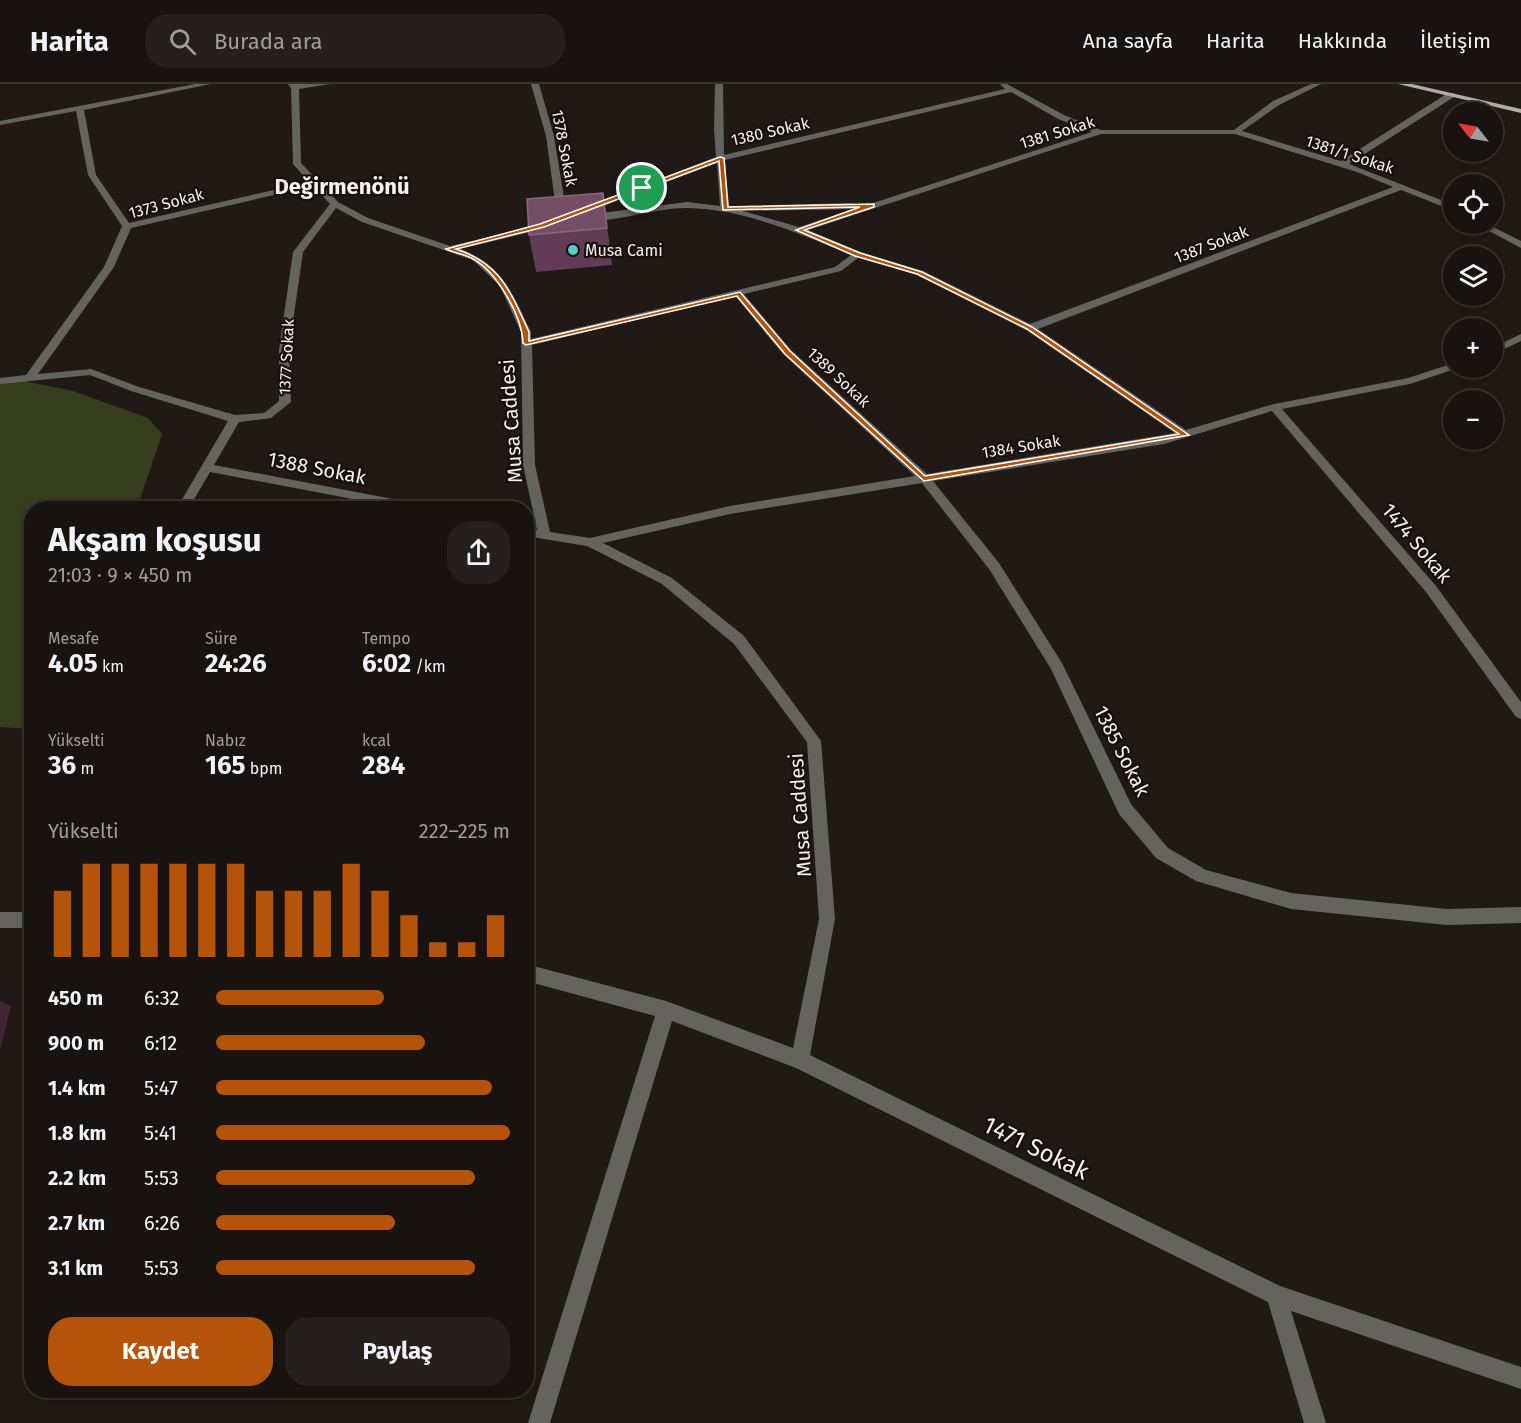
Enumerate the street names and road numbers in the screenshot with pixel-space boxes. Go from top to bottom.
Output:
street label: 1378 Sokak [548,108,581,189]
street label: 1381 Sokak [1017,112,1098,153]
street label: 1380 Sokak [729,113,812,150]
street label: 1381/1 Sokak [1303,131,1397,178]
street label: 1373 Sokak [127,184,207,223]
street label: 1387 Sokak [1171,221,1252,267]
street label: 1377 Sokak [275,318,298,396]
street label: 1389 Sokak [803,343,875,412]
street label: Musa Caddesi [495,358,527,484]
street label: 1384 Sokak [980,431,1063,462]
street label: 1388 Sokak [266,447,369,489]
street label: 1474 Sokak [1377,498,1458,588]
street label: 1385 Sokak [1089,702,1155,801]
street label: Musa Caddesi [784,752,816,878]
street label: 1471 Sokak [979,1110,1094,1186]

